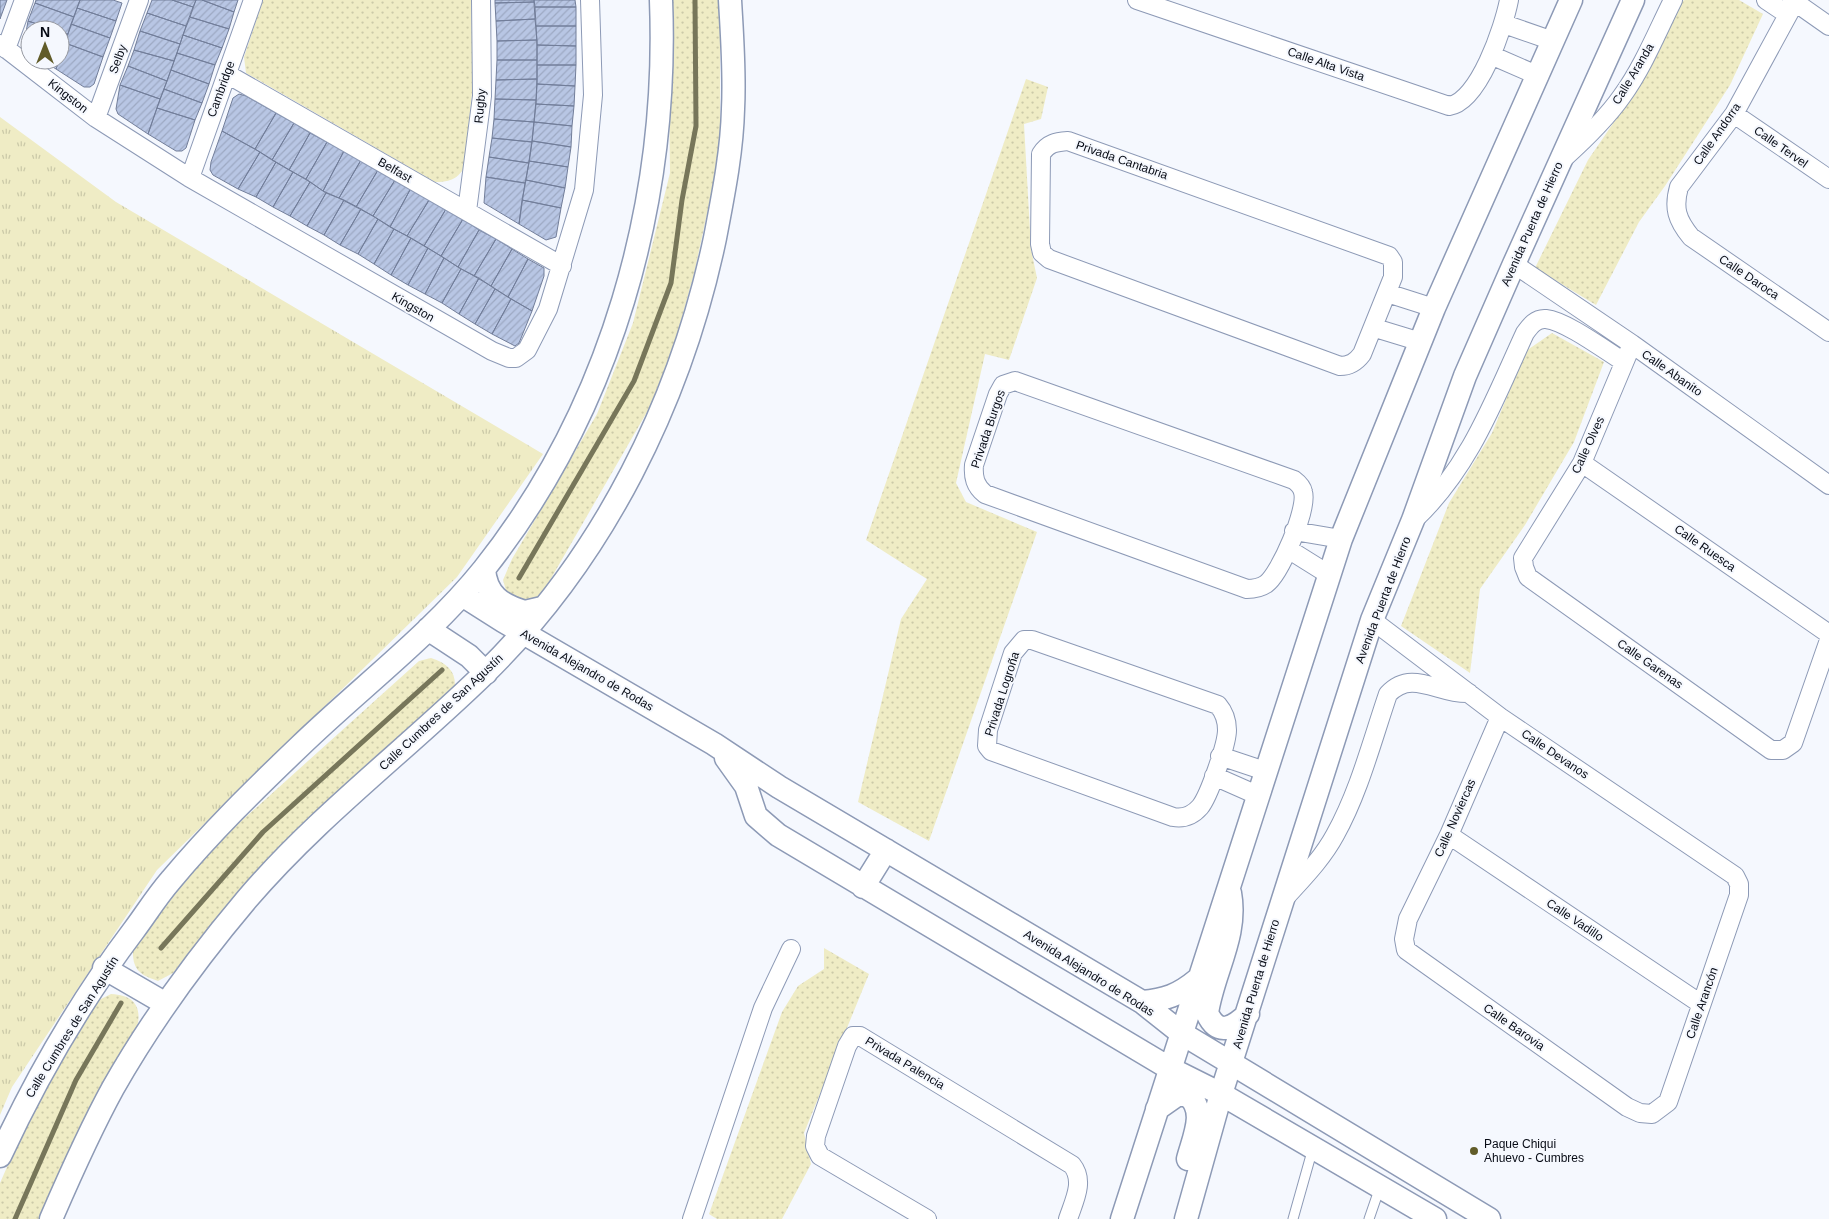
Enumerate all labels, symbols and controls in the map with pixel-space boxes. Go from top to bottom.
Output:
north arrow [20,20,70,70]
text: N [40,24,50,40]
street label: Calle Aranda [1609,41,1657,107]
street label: Selby [106,42,130,76]
street label: Calle Alta Vista [1286,44,1367,84]
street label: Cambridge [204,59,238,119]
street label: Kingston [45,76,91,116]
street label: Rugby [472,88,488,124]
street label: Calle Andorra [1690,100,1744,168]
street label: Calle Tervel [1751,123,1811,171]
street label: Privada Cantabria [1074,138,1170,182]
street label: Belfast [376,155,415,186]
street label: Avenida Puerta de Hierro [1498,159,1566,288]
street label: Calle Daroca [1716,252,1782,302]
street label: Kingston [389,289,437,325]
street label: Calle Abanito [1639,347,1705,399]
street label: Privada Burgos [968,388,1008,470]
street label: Calle Olves [1569,414,1607,476]
street label: Calle Ruesca [1672,522,1739,574]
street label: Avenida Puerta de Hierro [1352,534,1414,665]
street label: Avenida Alejandro de Rodas [518,626,656,714]
street label: Calle Garenas [1615,636,1685,692]
street label: Privada Logroña [982,650,1022,738]
street label: Calle Cumbres de San Agustín [376,651,506,773]
street label: Calle Devanos [1519,726,1591,782]
street label: Calle Noviercas [1432,777,1478,859]
street label: Calle Vadillo [1544,896,1606,944]
street label: Avenida Puerta de Hierro [1230,917,1282,1050]
street label: Avenida Alejandro de Rodas [1021,927,1157,1019]
street label: Calle Cumbres de San Agustín [23,954,121,1100]
street label: Calle Arancón [1683,965,1721,1041]
street label: Calle Barovia [1481,1001,1548,1053]
street label: Privada Palencia [863,1034,947,1092]
place label: Paque Chiqui Ahuevo - Cumbres [1484,1137,1584,1165]
marker: Paque Chiqui Ahuevo - Cumbres [1468,1145,1480,1157]

